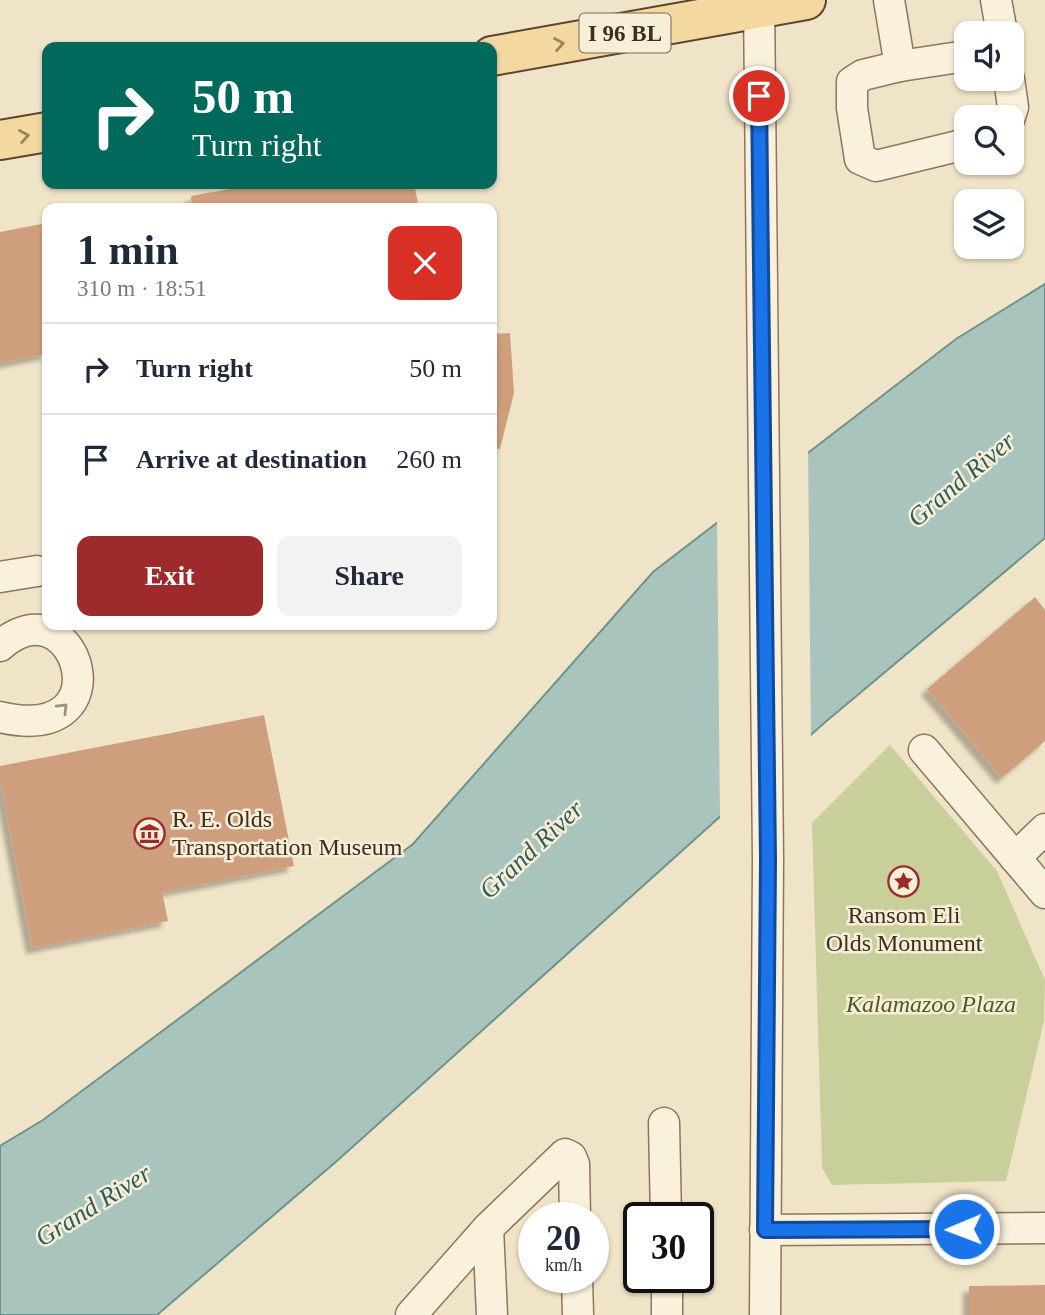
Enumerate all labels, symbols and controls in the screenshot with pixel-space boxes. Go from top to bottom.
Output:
road number: I 96 BL [580,14,670,52]
map controls [954,21,1024,259]
button: sound [954,21,1024,91]
one-way arrow [553,37,565,52]
pin [729,66,789,126]
text: 50 m [192,69,294,124]
icon: right [77,70,168,161]
icon: arrive [740,77,778,115]
button: search [954,105,1024,175]
text: Turn right [192,127,322,163]
one-way arrow [18,129,30,144]
button: layers [954,189,1024,259]
button: close [388,226,462,300]
text: 1 min [77,227,179,273]
text: 310 m · 18:51 [77,276,207,301]
icon: right [77,350,115,388]
text: Turn right [136,354,253,383]
text: 50 m [409,354,462,383]
water label: Grand River [902,426,1021,532]
icon: arrive [77,441,115,479]
text: Arrive at destination [136,445,367,474]
text: 260 m [396,445,462,474]
button: Exit [77,536,263,616]
button: Share [277,536,462,616]
one-way arrow [55,704,68,717]
water label: Grand River [474,794,590,905]
place label: R. E. Olds Transportation Museum [172,806,403,860]
museum icon: R. E. Olds Transportation Museum [132,816,166,850]
place icon: Ransom Eli Olds Monument [887,864,921,898]
place label: Ransom Eli Olds Monument [826,902,983,956]
park label: Kalamazoo Plaza [845,991,1016,1017]
water label: Grand River [30,1158,157,1252]
position arrow [927,1192,1001,1266]
speed limit sign: 30 [623,1202,714,1293]
text: 20 [546,1219,581,1258]
text: km/h [545,1255,582,1275]

